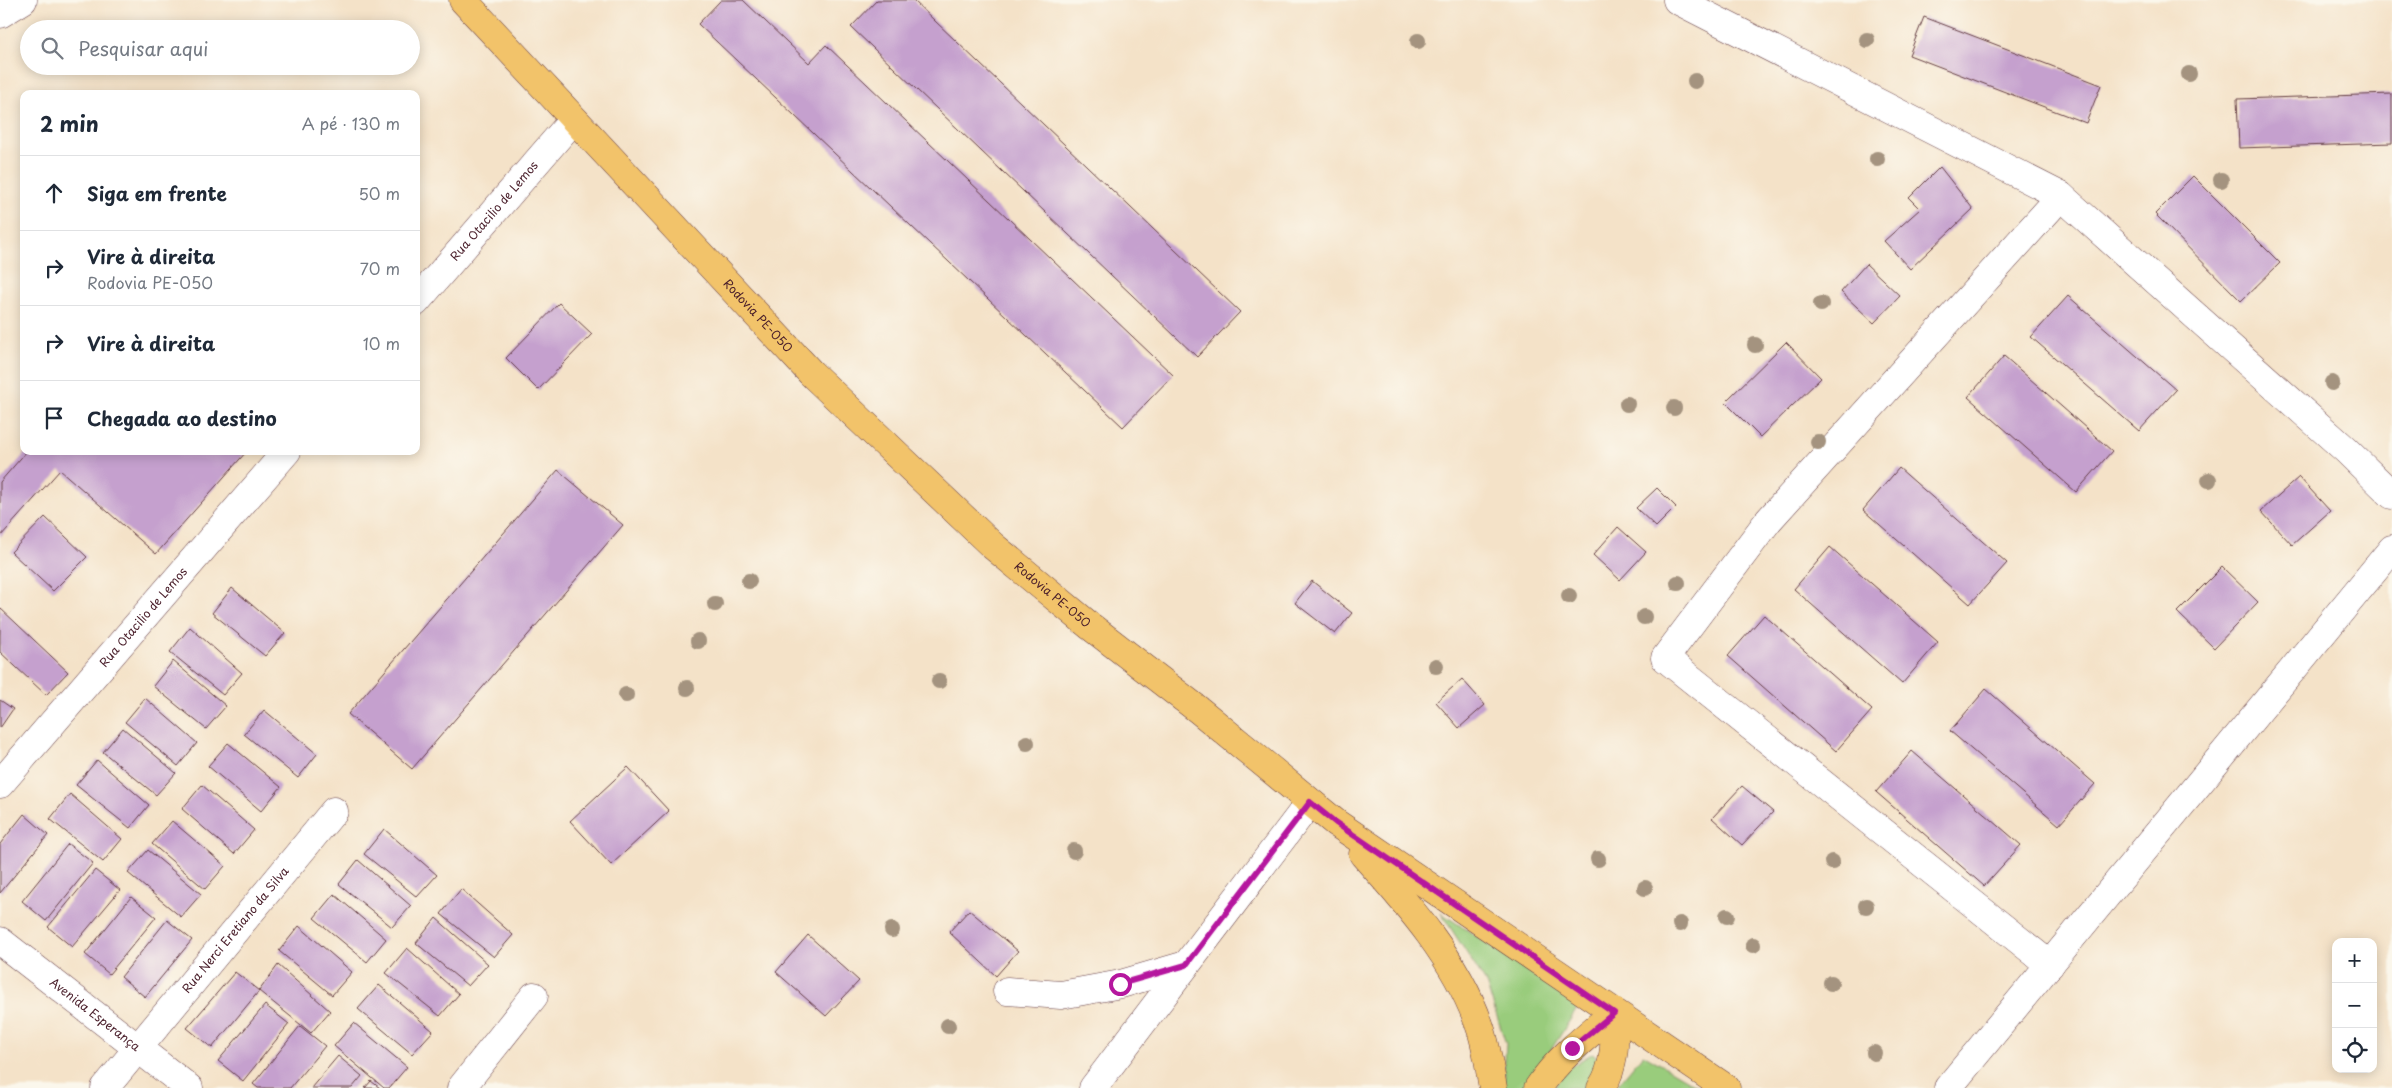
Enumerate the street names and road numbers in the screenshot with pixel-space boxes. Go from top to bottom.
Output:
street label: Rua Otacilio de Lemos [445,156,542,264]
street label: Rodovia PE-050 [720,275,797,356]
street label: Rodovia PE-050 [1011,557,1095,631]
street label: Rua Otacilio de Lemos [95,563,191,671]
street label: Rua Nerci Eretiano da Silva [177,862,293,996]
street label: Avenida Esperança [46,973,145,1055]

